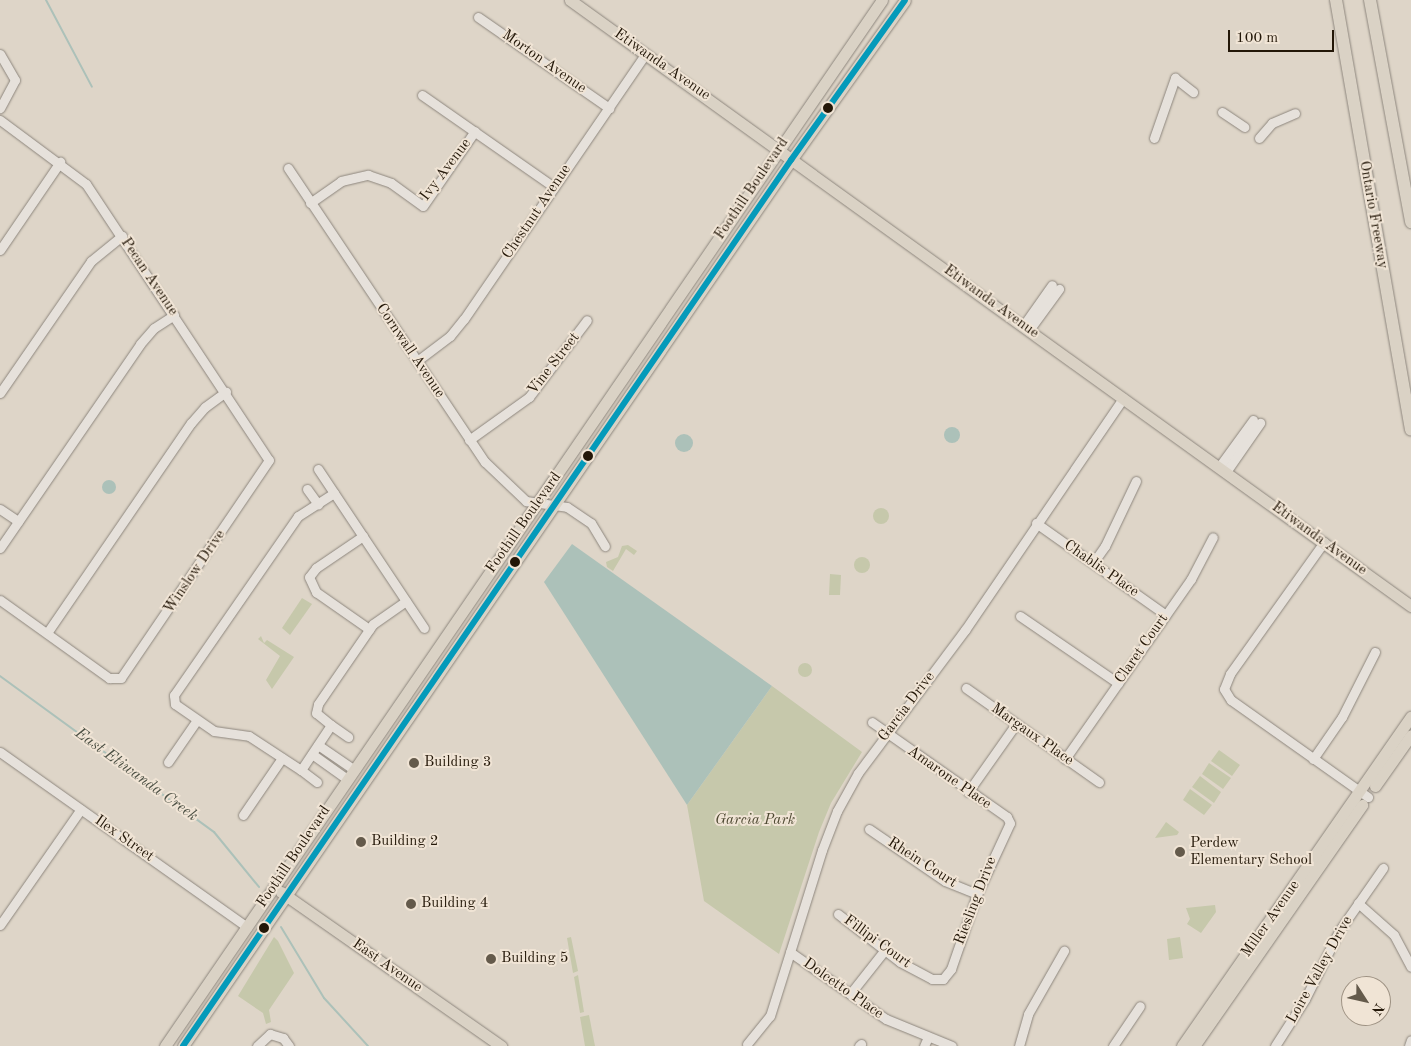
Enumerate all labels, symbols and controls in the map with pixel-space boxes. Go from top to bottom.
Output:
scale bar [1231,20,1337,52]
street label: Etiwanda Avenue [610,25,714,105]
street label: Morton Avenue [498,26,590,98]
text: 100 m [1236,31,1278,46]
unlabelled marker [823,103,833,113]
street label: Ivy Avenue [417,135,475,205]
street label: Foothill Boulevard [711,135,793,243]
street label: Ontario Freeway [1355,160,1391,270]
street label: Chestnut Avenue [499,161,575,263]
street label: Pecan Avenue [116,235,182,319]
street label: Etiwanda Avenue [940,261,1042,343]
street label: Cornwall Avenue [372,300,448,402]
street label: Vine Street [524,329,584,399]
unlabelled marker [583,451,593,461]
street label: Foothill Boulevard [482,469,566,577]
street label: Etiwanda Avenue [1268,498,1370,580]
street label: Winslow Drive [160,527,230,617]
street label: Chablis Place [1060,537,1142,601]
unlabelled marker [510,557,520,567]
street label: Claret Court [1111,611,1173,687]
street label: Garcia Drive [875,669,939,745]
street label: Margaux Place [987,700,1077,770]
water label: East Etiwanda Creek [71,724,201,826]
street label: Amarone Place [903,742,995,814]
place label: Building 3 [424,754,491,772]
marker: Building 3 [408,757,420,769]
street label: Foothill Boulevard [253,803,335,911]
street label: Ilex Street [91,812,157,866]
park label: Garcia Park [715,812,795,830]
place label: Building 2 [371,833,438,851]
street label: Rhein Court [884,834,960,892]
place label: Perdew Elementary School [1190,834,1312,869]
marker: Building 2 [355,836,367,848]
marker: Perdew Elementary School [1174,846,1186,858]
street label: Riesling Drive [951,854,1001,948]
street label: Miller Avenue [1238,877,1304,961]
place label: Building 4 [421,895,488,913]
marker: Building 4 [405,898,417,910]
street label: Fillipi Court [840,911,914,973]
street label: Loire Valley Drive [1283,913,1357,1027]
unlabelled marker [259,923,269,933]
street label: East Avenue [349,935,425,997]
place label: Building 5 [501,950,568,968]
marker: Building 5 [485,953,497,965]
street label: Dolcetto Place [799,955,887,1023]
north arrow [1341,976,1391,1026]
text: N [1369,1001,1386,1017]

